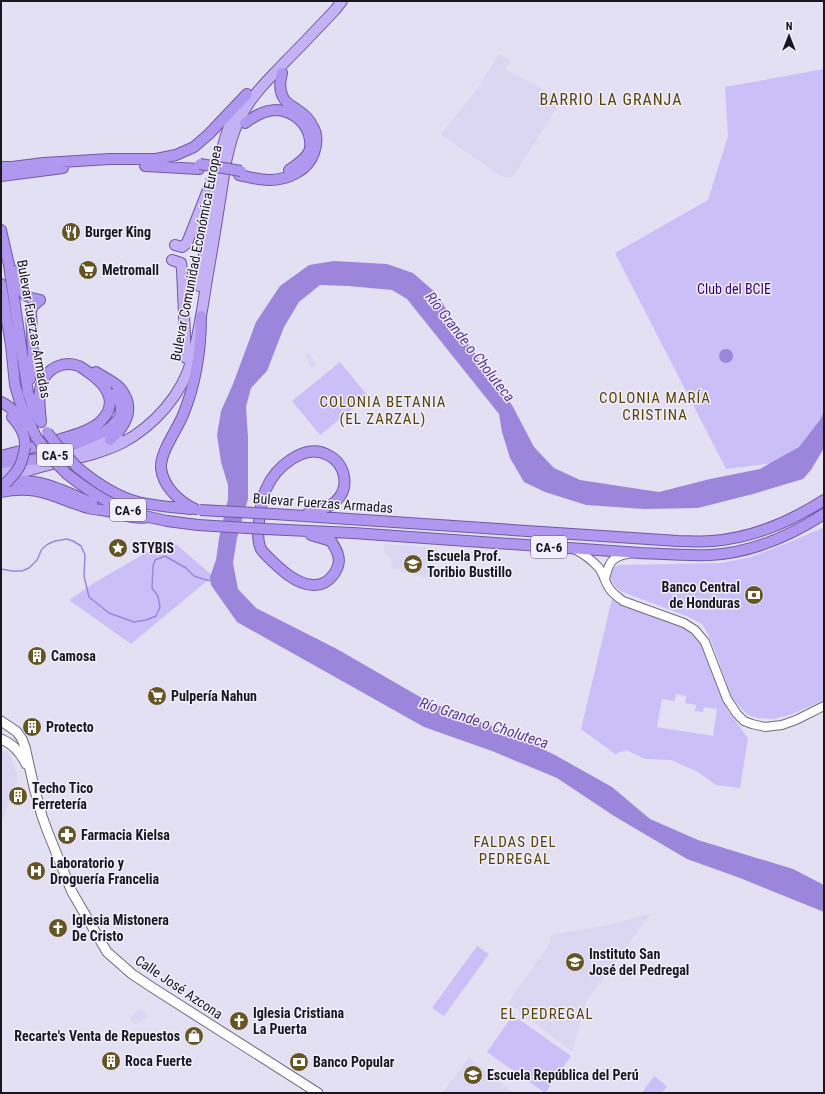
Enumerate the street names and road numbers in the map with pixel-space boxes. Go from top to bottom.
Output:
street label: Bulevar Comunidad Económica Europea [167,144,225,362]
street label: Bulevar Fuerzas Armadas [14,258,54,400]
road number: CA-5 [37,444,73,466]
street label: Bulevar Fuerzas Armadas [252,490,394,516]
road number: CA-6 [110,499,146,521]
road number: CA-6 [531,536,567,558]
street label: Calle José Azcona [132,952,226,1022]

